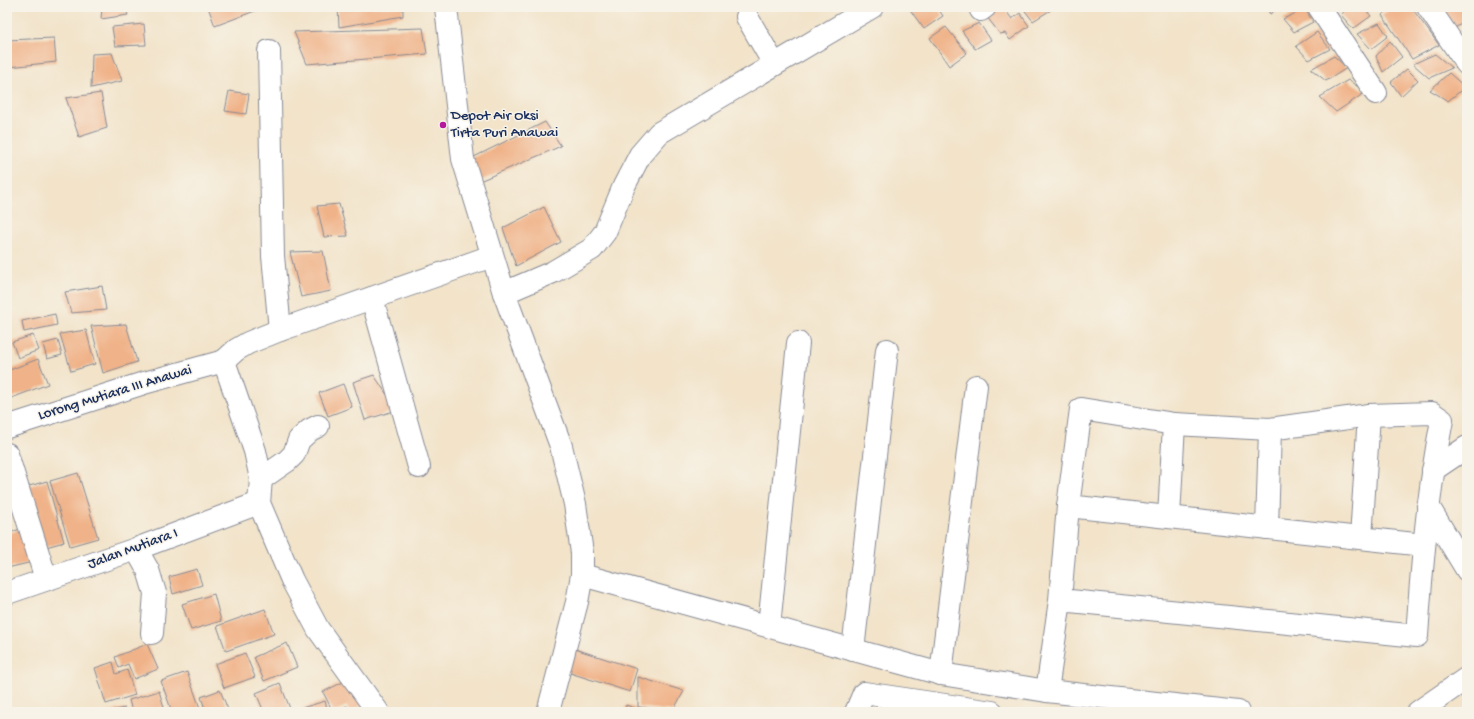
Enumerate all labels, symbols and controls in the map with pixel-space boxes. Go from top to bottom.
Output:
place label: Depot Air Oksi Tirta Puri Anawai [450,107,558,142]
marker: Depot Air Oksi Tirta Puri Anawai [438,120,448,130]
street label: Lorong Mutiara III Anawai [36,361,194,425]
street label: Jalan Mutiara I [86,524,180,574]

